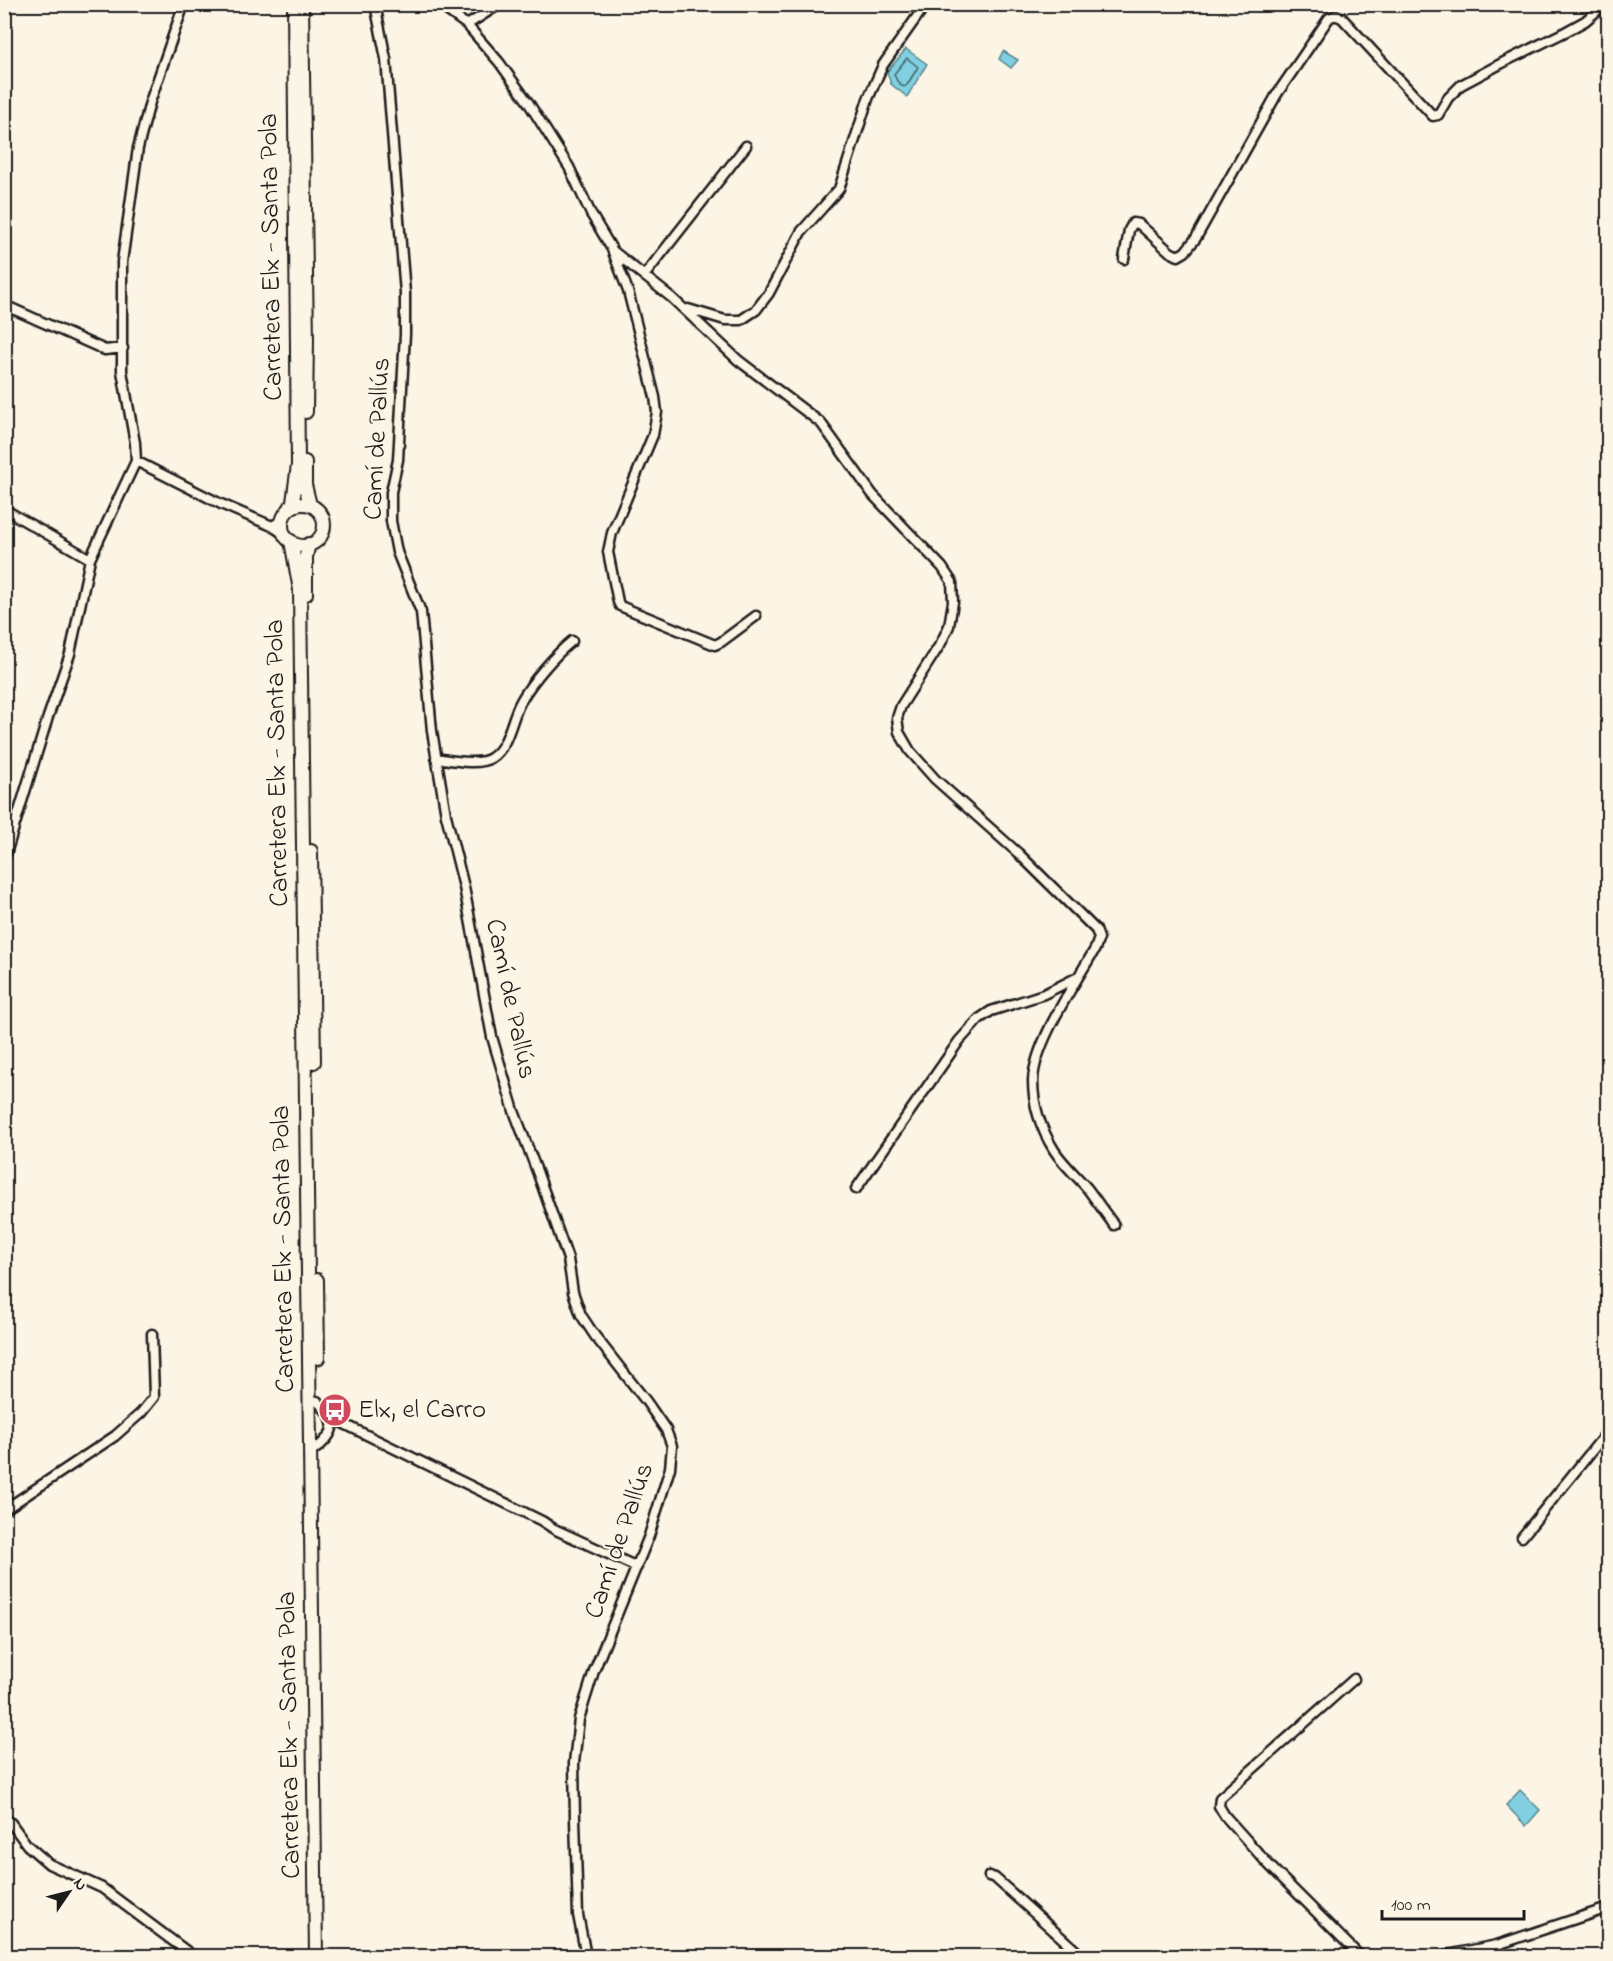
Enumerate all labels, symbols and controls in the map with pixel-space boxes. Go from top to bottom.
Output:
street label: Carretera Elx - Santa Pola [250,113,294,401]
street label: Camí de Pallús [354,357,402,521]
street label: Carretera Elx - Santa Pola [256,619,300,907]
street label: Camí de Pallús [474,915,546,1083]
street label: Carretera Elx - Santa Pola [262,1105,306,1393]
place label: Elx, el Carro [358,1391,486,1430]
bus stop icon: Elx, el Carro [317,1392,353,1428]
street label: Camí de Pallús [575,1458,665,1624]
street label: Carretera Elx - Santa Pola [268,1591,312,1879]
north arrow [39,1862,99,1922]
text: N [67,1873,93,1896]
scale bar [1382,1883,1524,1921]
text: 100 m [1391,1893,1431,1919]

